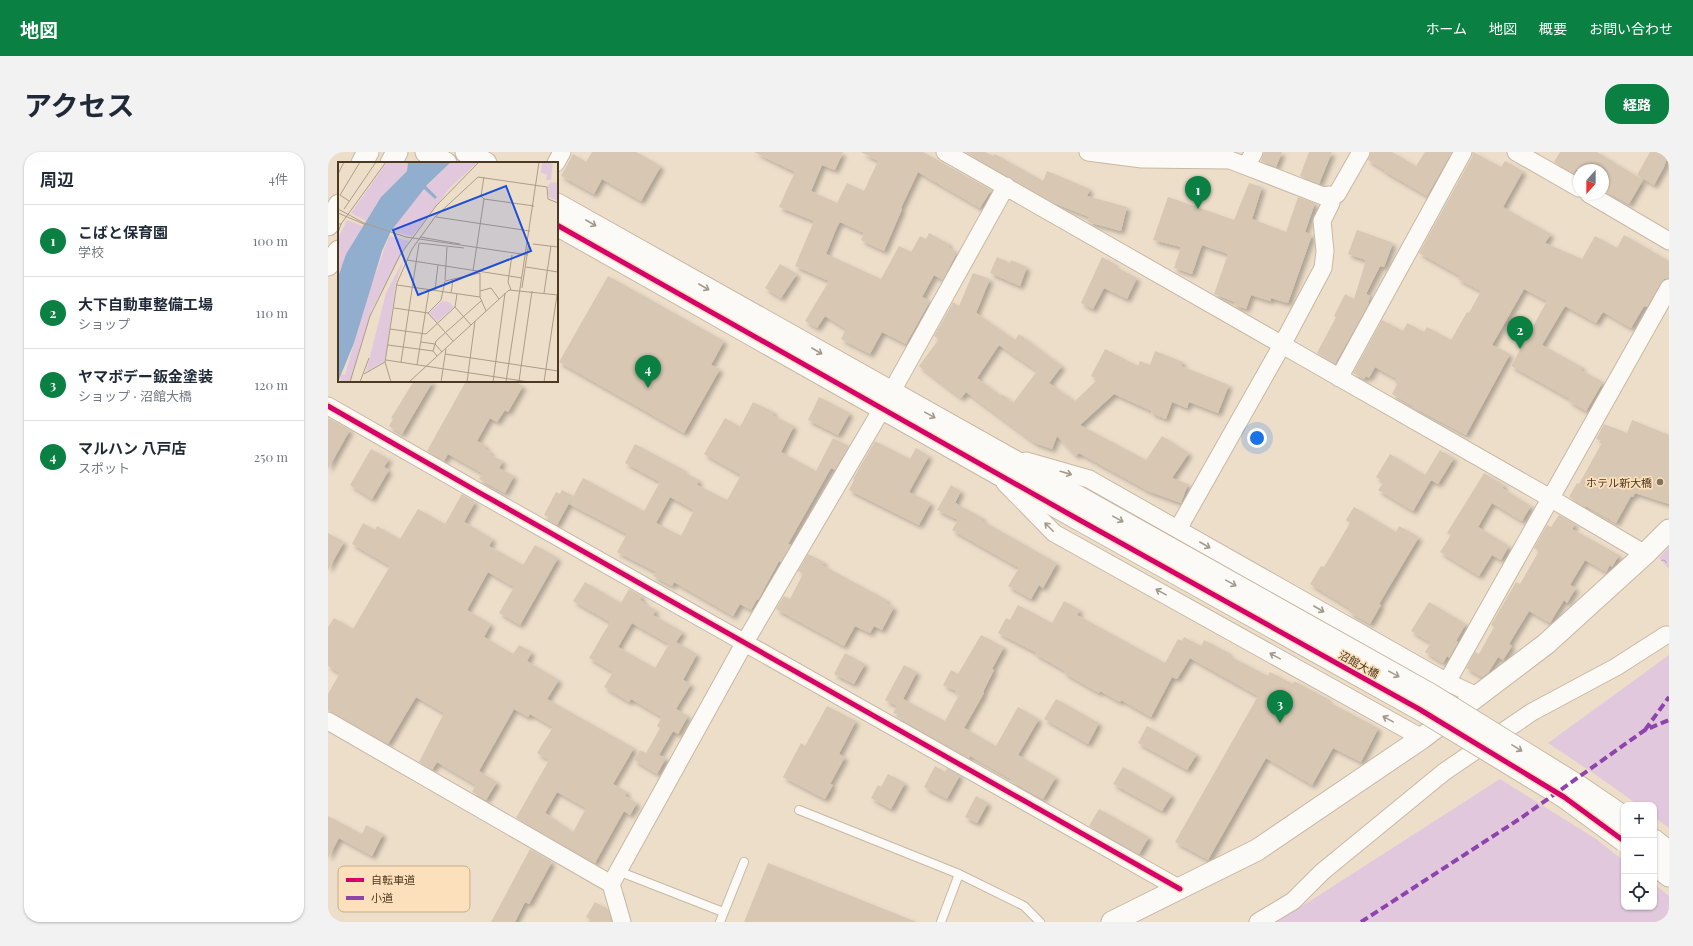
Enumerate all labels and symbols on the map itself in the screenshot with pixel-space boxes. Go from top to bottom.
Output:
inset map [338,162,558,382]
north arrow [1573,164,1609,200]
pin: 1 [1185,176,1211,209]
one-way arrow [585,219,597,227]
one-way arrow [698,284,710,291]
pin: 2 [1507,316,1533,349]
one-way arrow [811,348,823,356]
pin: 4 [635,355,661,388]
one-way arrow [924,411,936,419]
your location [1247,428,1267,448]
one-way arrow [1059,469,1072,477]
place label: ホテル新大橋 [1586,475,1652,490]
marker: ホテル新大橋 [1655,477,1665,487]
one-way arrow [1112,516,1124,524]
one-way arrow [1044,522,1054,532]
one-way arrow [1199,541,1211,549]
one-way arrow [1225,580,1237,587]
one-way arrow [1155,588,1167,596]
one-way arrow [1312,606,1324,613]
street label: 沼館大橋 [1336,647,1382,681]
one-way arrow [1269,651,1281,659]
one-way arrow [1387,670,1399,678]
pin: 3 [1267,690,1293,723]
one-way arrow [1382,714,1394,722]
one-way arrow [1511,744,1523,752]
legend [338,866,470,912]
text: 自転車道 [371,872,415,887]
text: 小道 [371,890,393,905]

